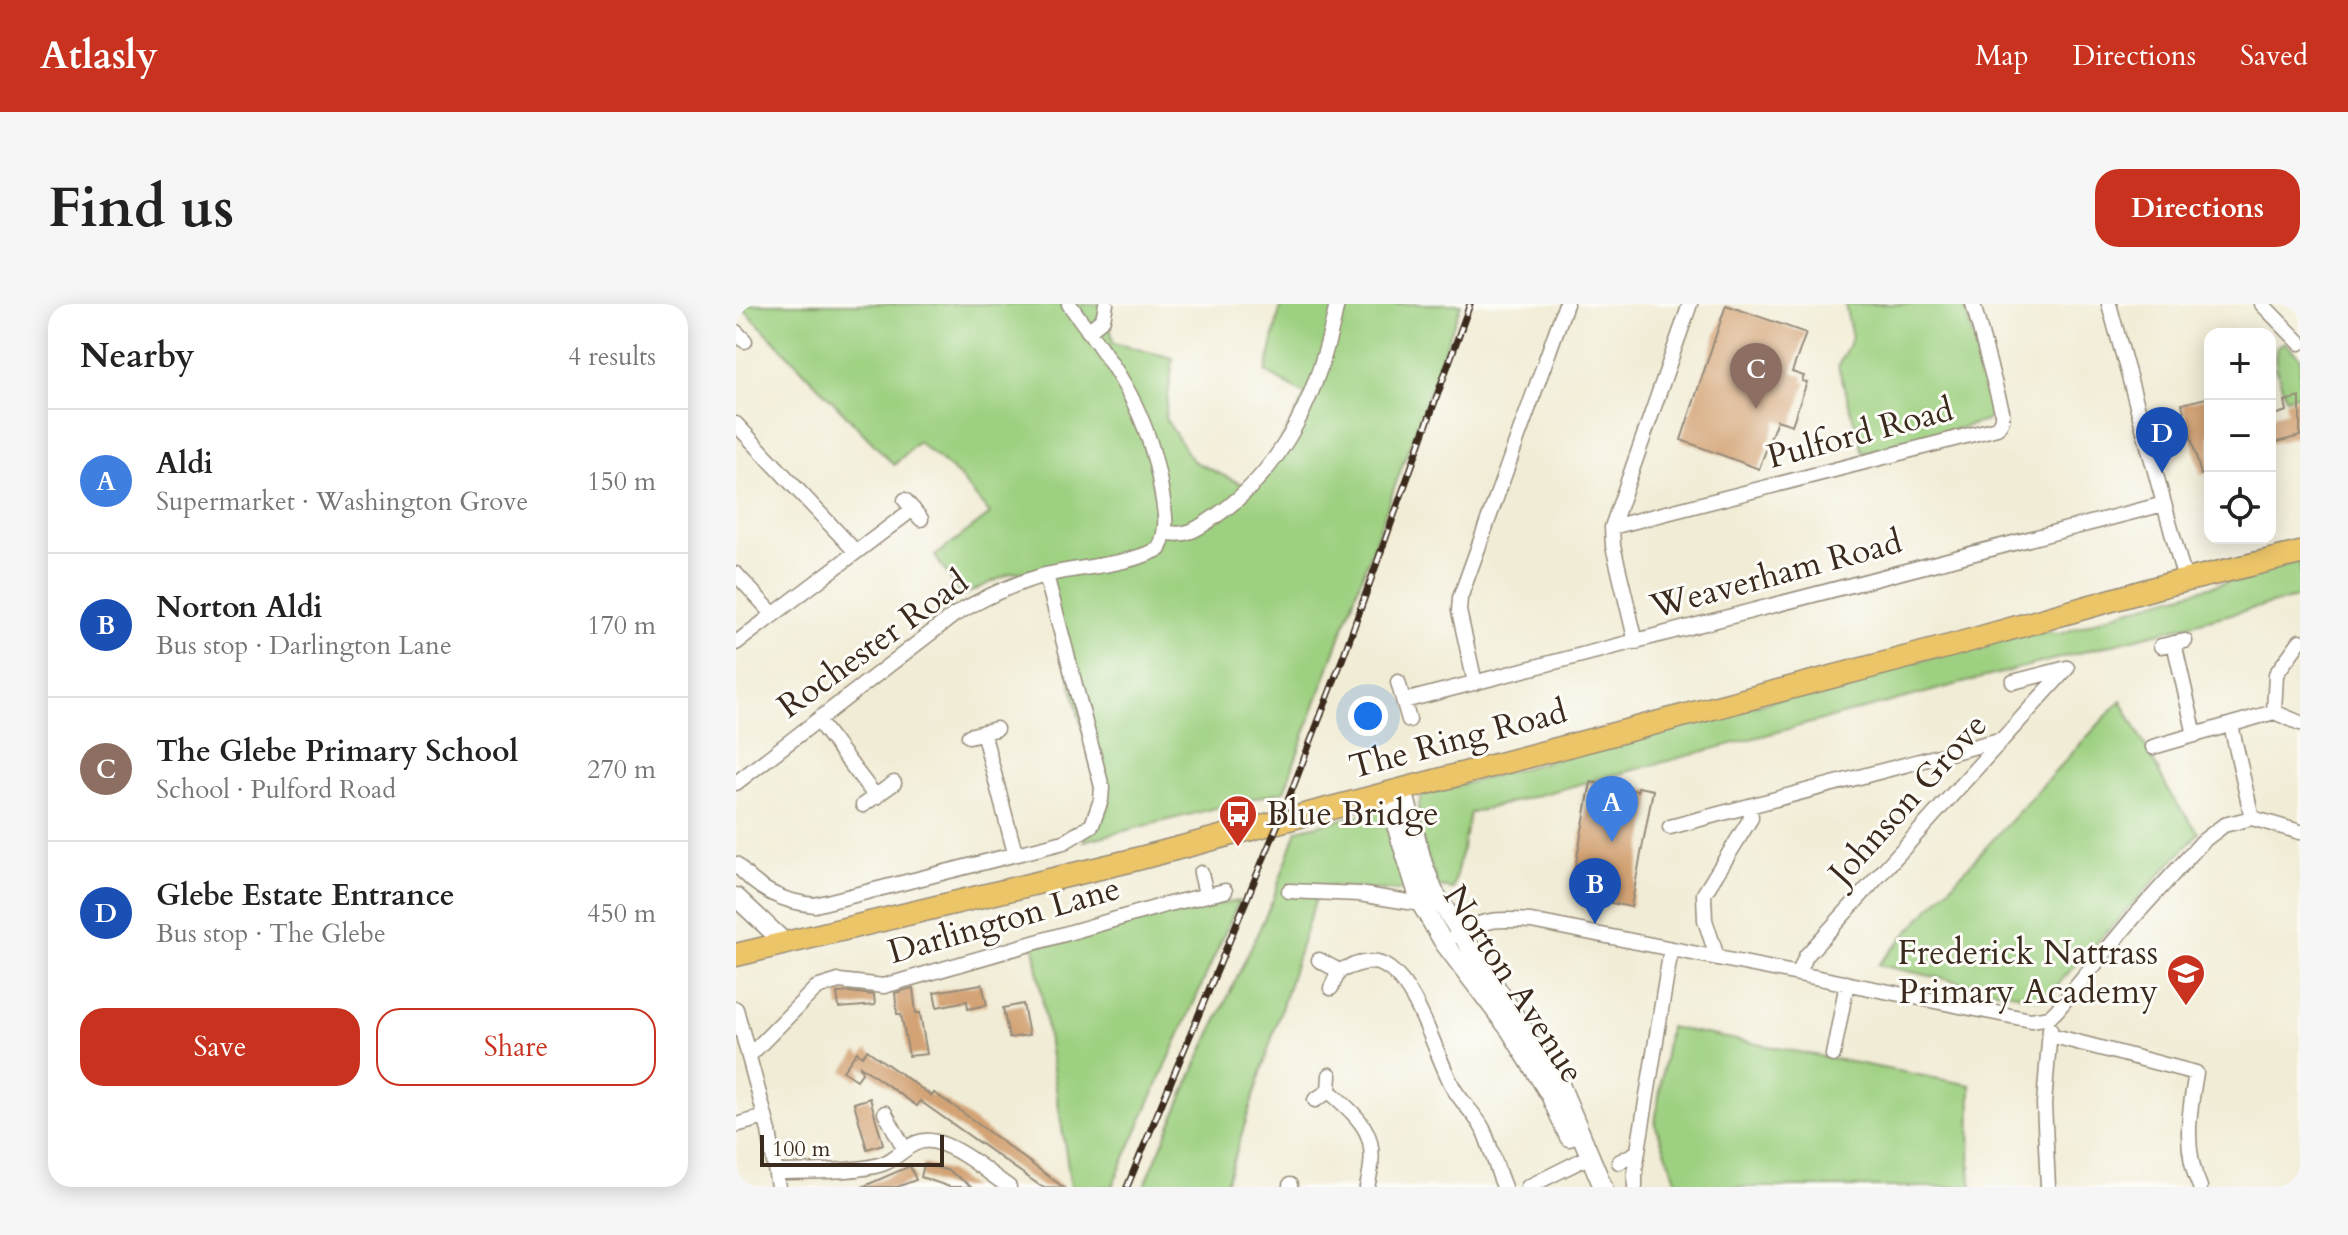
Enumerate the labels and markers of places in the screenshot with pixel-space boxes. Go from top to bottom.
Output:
pin: C [1730,343,1782,409]
pin: D [2136,407,2188,473]
pin: A [1586,776,1638,842]
place label: Blue Bridge [1266,791,1439,837]
bus stop icon: Blue Bridge [1217,793,1259,848]
pin: B [1569,858,1621,924]
place label: Frederick Nattrass Primary Academy [1897,930,2158,1015]
school or university icon: Frederick Nattrass Primary Academy [2165,952,2207,1007]

